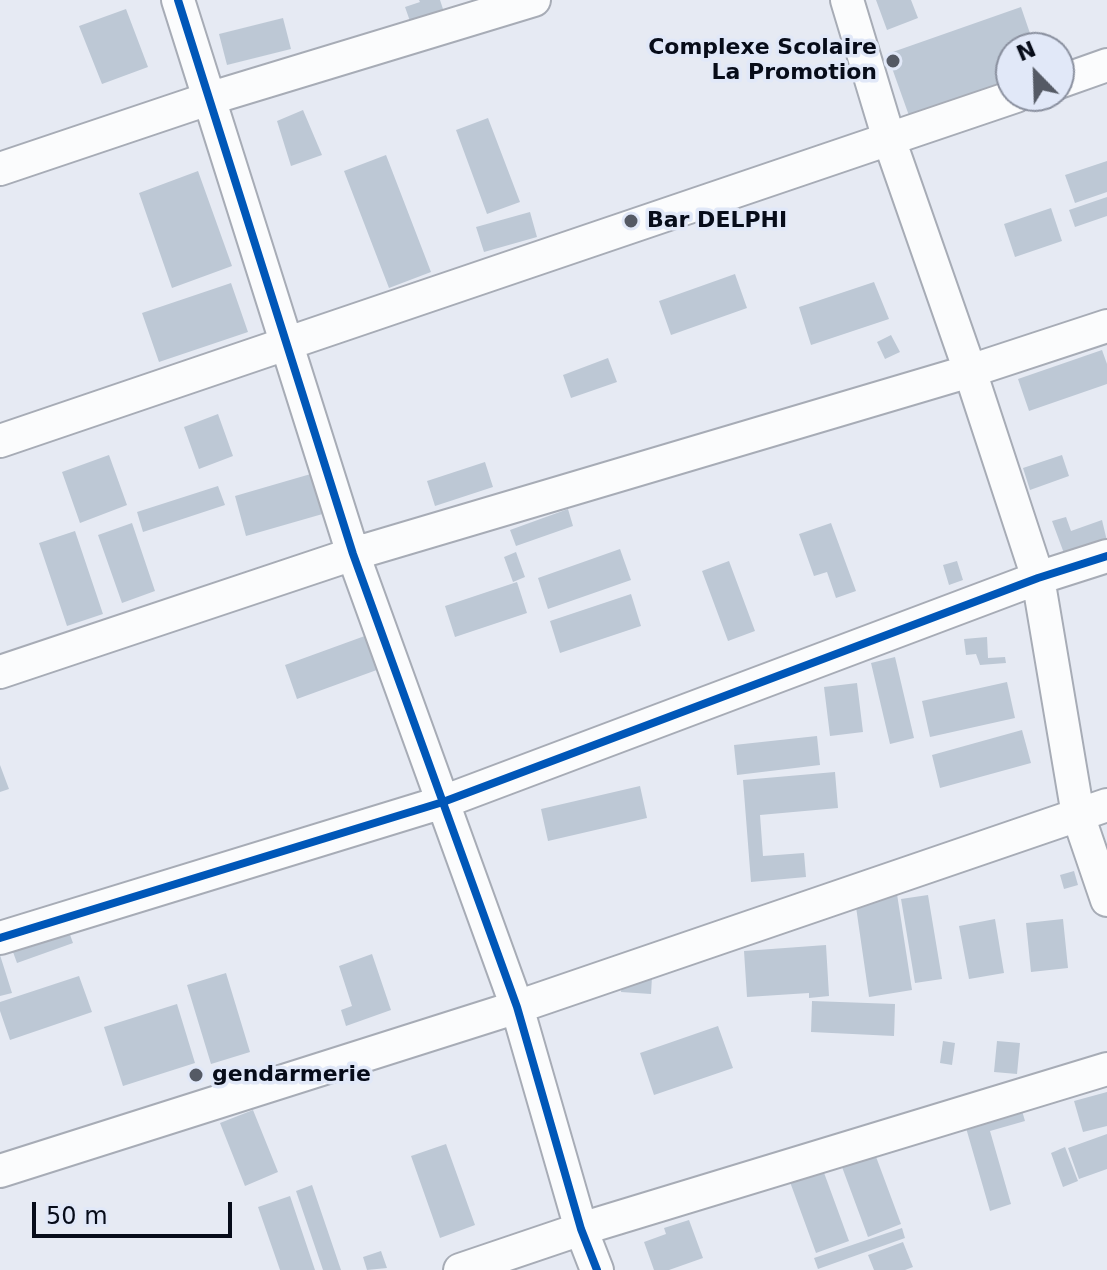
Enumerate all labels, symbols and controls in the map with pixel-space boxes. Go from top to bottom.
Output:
north arrow [995,32,1075,112]
place label: Complexe Scolaire La Promotion [648,35,877,86]
text: N [1013,36,1040,66]
marker: Complexe Scolaire La Promotion [884,52,902,70]
place label: Bar DELPHI [647,208,787,234]
marker: Bar DELPHI [622,212,640,230]
place label: gendarmerie [212,1062,371,1088]
marker: gendarmerie [187,1066,205,1084]
scale bar [36,1186,236,1236]
text: 50 m [46,1202,108,1230]

